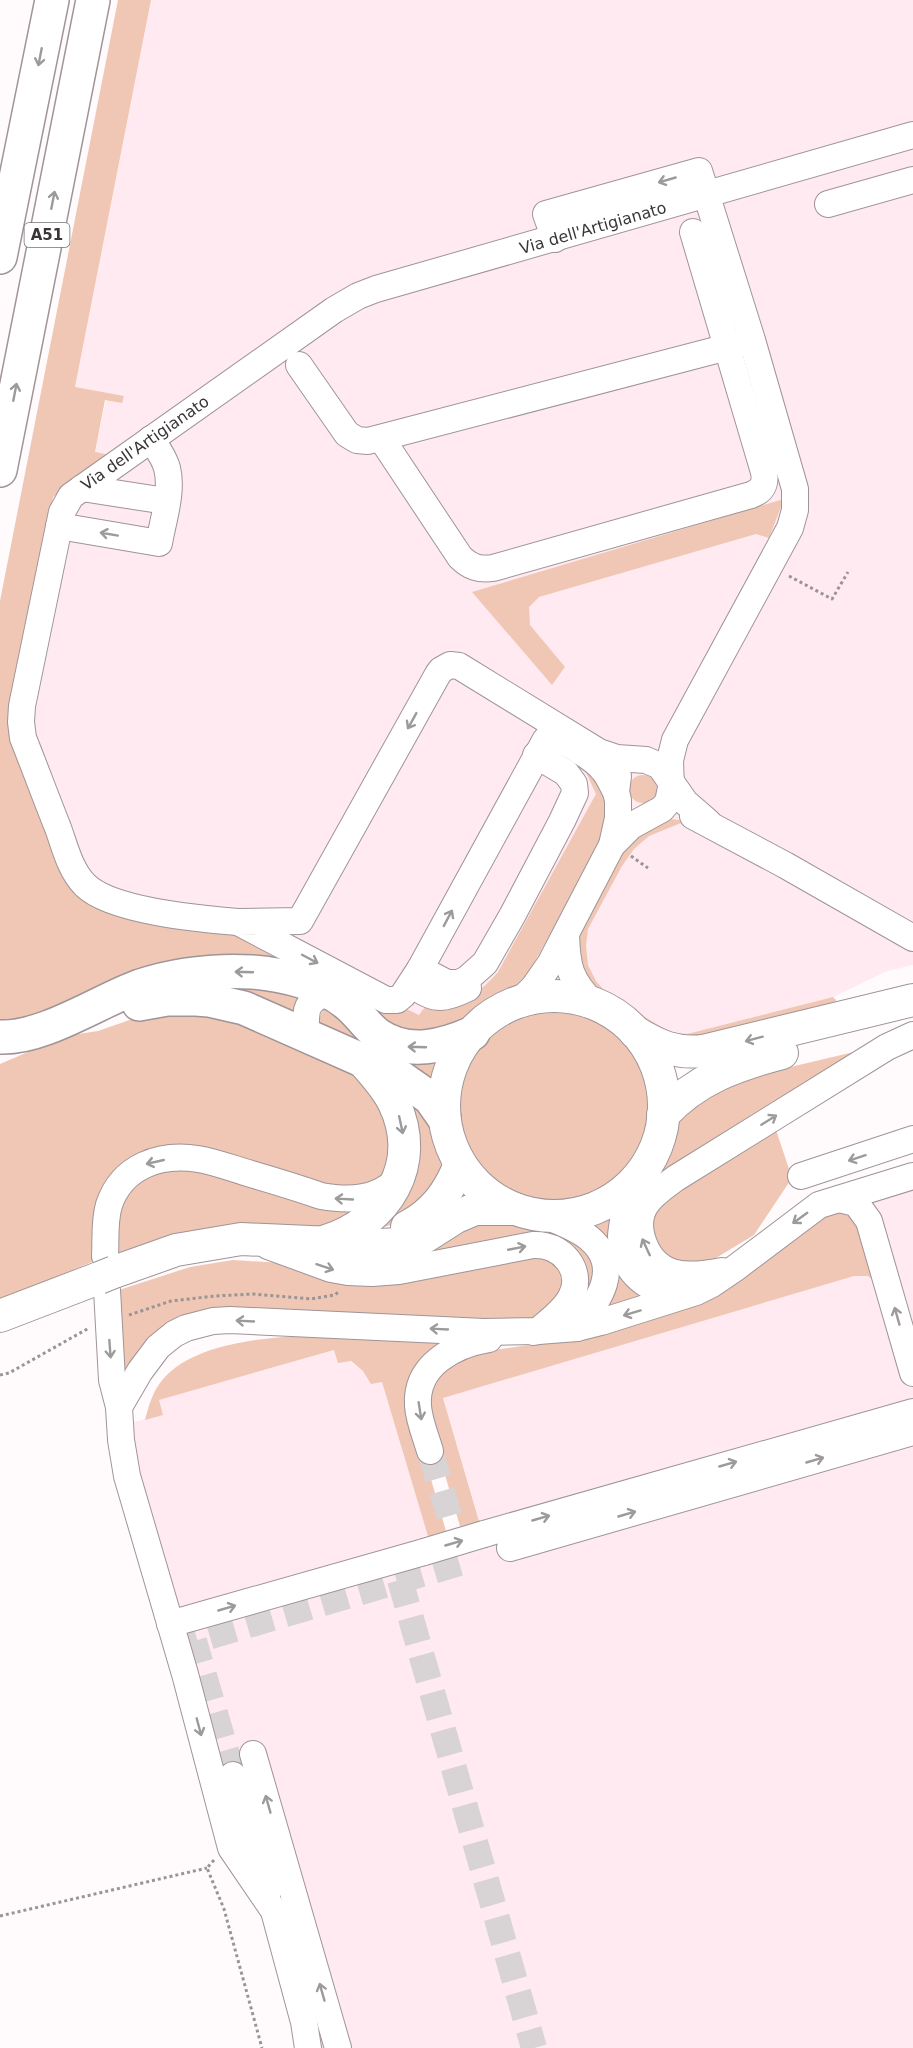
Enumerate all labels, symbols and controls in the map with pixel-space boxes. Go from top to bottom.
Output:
one-way arrow [34,48,46,67]
one-way arrow [658,175,677,186]
one-way arrow [48,191,60,210]
street label: Via dell'Artigianato [517,198,669,258]
road number: A51 [24,223,70,247]
one-way arrow [10,382,22,401]
street label: Via dell'Artigianato [77,392,213,494]
one-way arrow [100,529,120,540]
one-way arrow [406,712,418,729]
one-way arrow [442,910,454,927]
one-way arrow [301,954,319,965]
one-way arrow [235,966,255,977]
one-way arrow [745,1034,764,1046]
one-way arrow [408,1041,428,1052]
one-way arrow [760,1114,777,1126]
one-way arrow [396,1115,407,1134]
one-way arrow [848,1153,867,1164]
one-way arrow [146,1156,165,1168]
one-way arrow [334,1193,354,1204]
one-way arrow [792,1212,808,1224]
one-way arrow [640,1239,652,1257]
one-way arrow [507,1242,526,1253]
one-way arrow [315,1262,334,1273]
one-way arrow [891,1307,902,1326]
one-way arrow [623,1308,642,1319]
one-way arrow [235,1316,255,1327]
one-way arrow [430,1324,450,1335]
one-way arrow [105,1338,116,1358]
one-way arrow [414,1401,425,1421]
one-way arrow [805,1454,824,1465]
one-way arrow [718,1458,737,1469]
one-way arrow [617,1508,636,1519]
one-way arrow [531,1512,550,1523]
one-way arrow [445,1537,464,1548]
one-way arrow [217,1602,236,1613]
one-way arrow [194,1717,205,1736]
one-way arrow [262,1795,273,1814]
one-way arrow [316,1983,327,2002]

